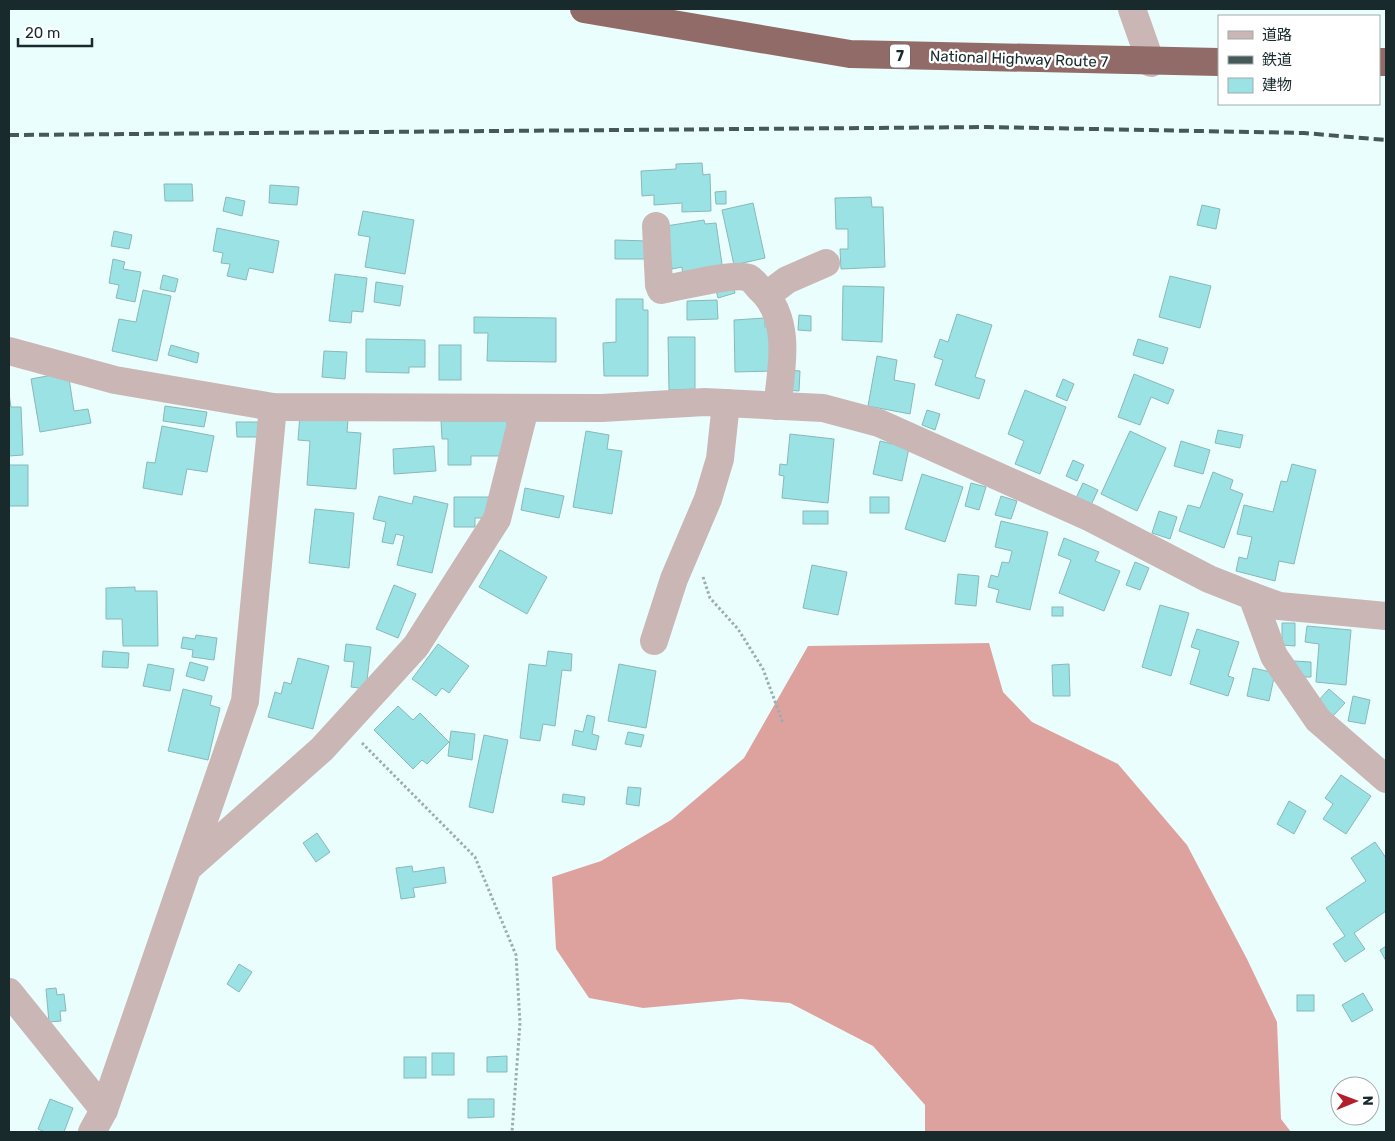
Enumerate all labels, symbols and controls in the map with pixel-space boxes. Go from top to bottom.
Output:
scale bar [18,15,91,47]
legend [1218,15,1380,105]
text: 20 m [25,24,60,42]
text: 道路 [1262,26,1292,44]
road number: 7 [890,44,910,68]
street label: National Highway Route 7 [930,47,1109,71]
text: 鉄道 [1262,51,1292,69]
text: 建物 [1262,76,1292,94]
north arrow [1330,1076,1380,1126]
text: N [1359,1096,1376,1106]

